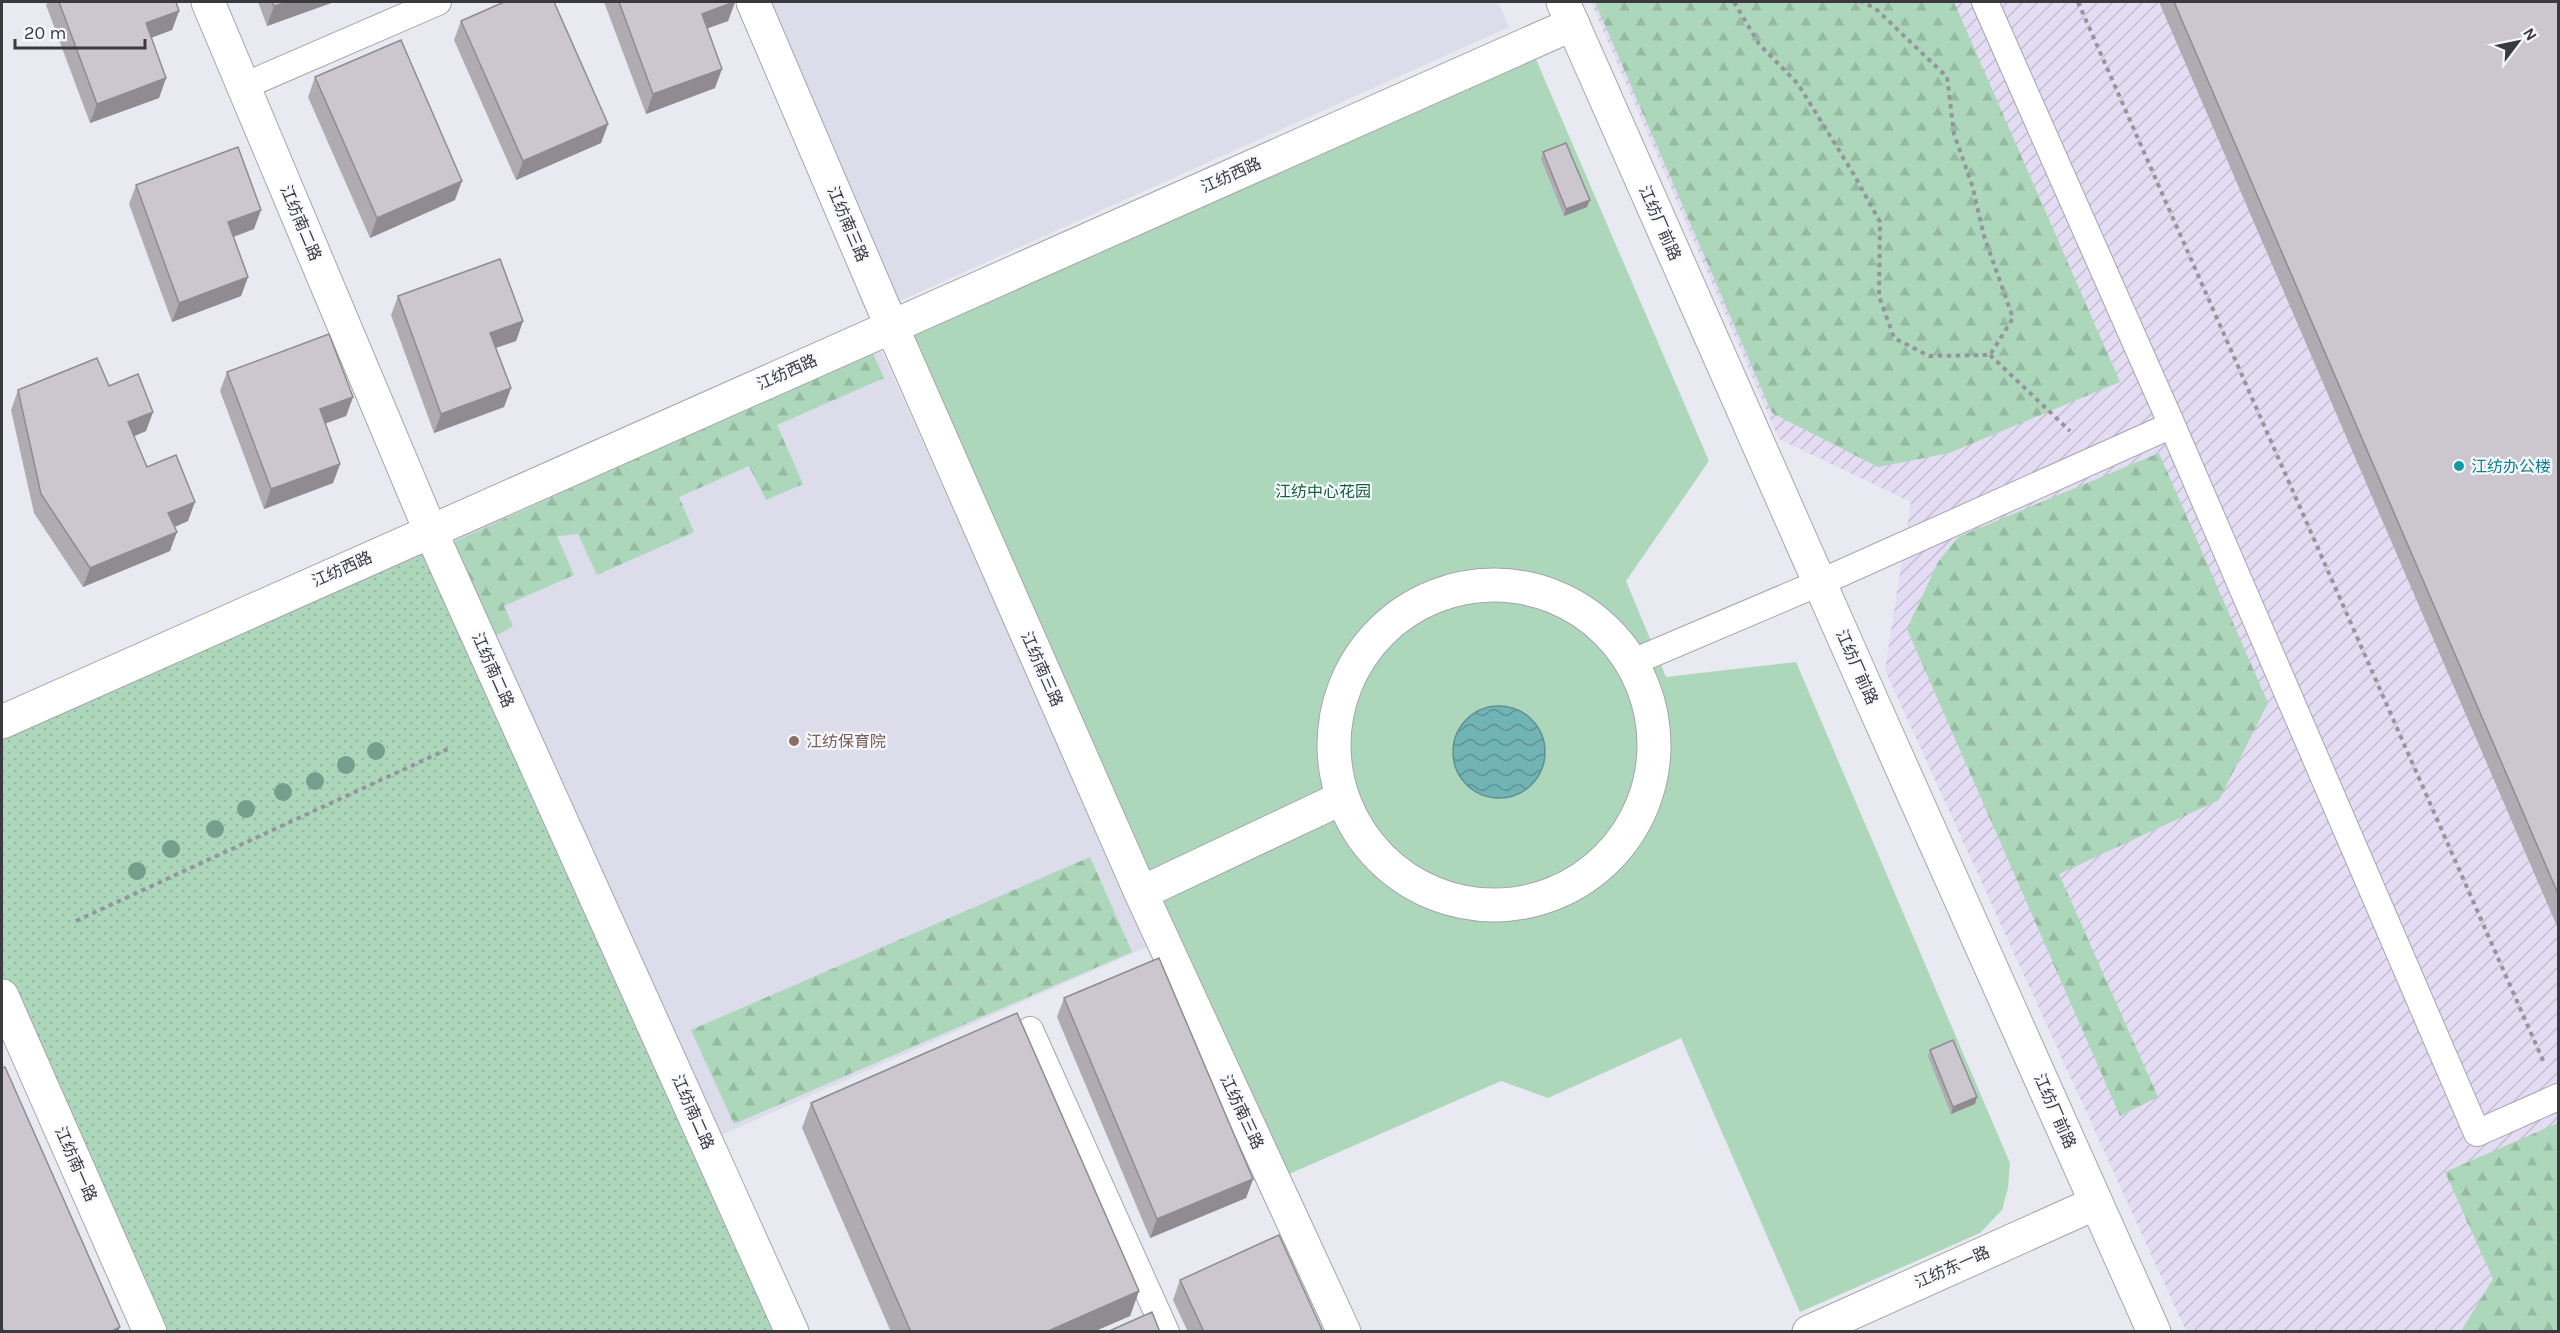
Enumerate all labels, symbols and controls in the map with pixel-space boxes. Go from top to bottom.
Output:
scale bar [15,12,146,50]
north arrow [2488,12,2548,72]
text: 20 m [24,22,66,44]
text: N [2519,24,2541,44]
street label: 江纺西路 [1198,153,1264,197]
street label: 江纺南二路 [277,182,325,264]
street label: 江纺南三路 [824,183,872,265]
street label: 江纺厂前路 [1635,183,1685,263]
street label: 江纺西路 [754,350,820,394]
place label: 江纺办公楼 [2471,457,2551,476]
marker: 江纺办公楼 [2452,459,2466,473]
park label: 江纺中心花园 [1275,482,1371,501]
street label: 江纺西路 [309,547,375,591]
street label: 江纺厂前路 [1832,627,1882,707]
street label: 江纺南三路 [1017,629,1067,709]
street label: 江纺南二路 [468,630,518,710]
place label: 江纺保育院 [806,732,886,751]
marker: 江纺保育院 [787,734,801,748]
street label: 江纺厂前路 [2030,1071,2080,1151]
street label: 江纺南二路 [668,1072,718,1152]
street label: 江纺南三路 [1216,1072,1268,1152]
street label: 江纺南一路 [51,1124,101,1204]
street label: 江纺东一路 [1912,1242,1992,1292]

